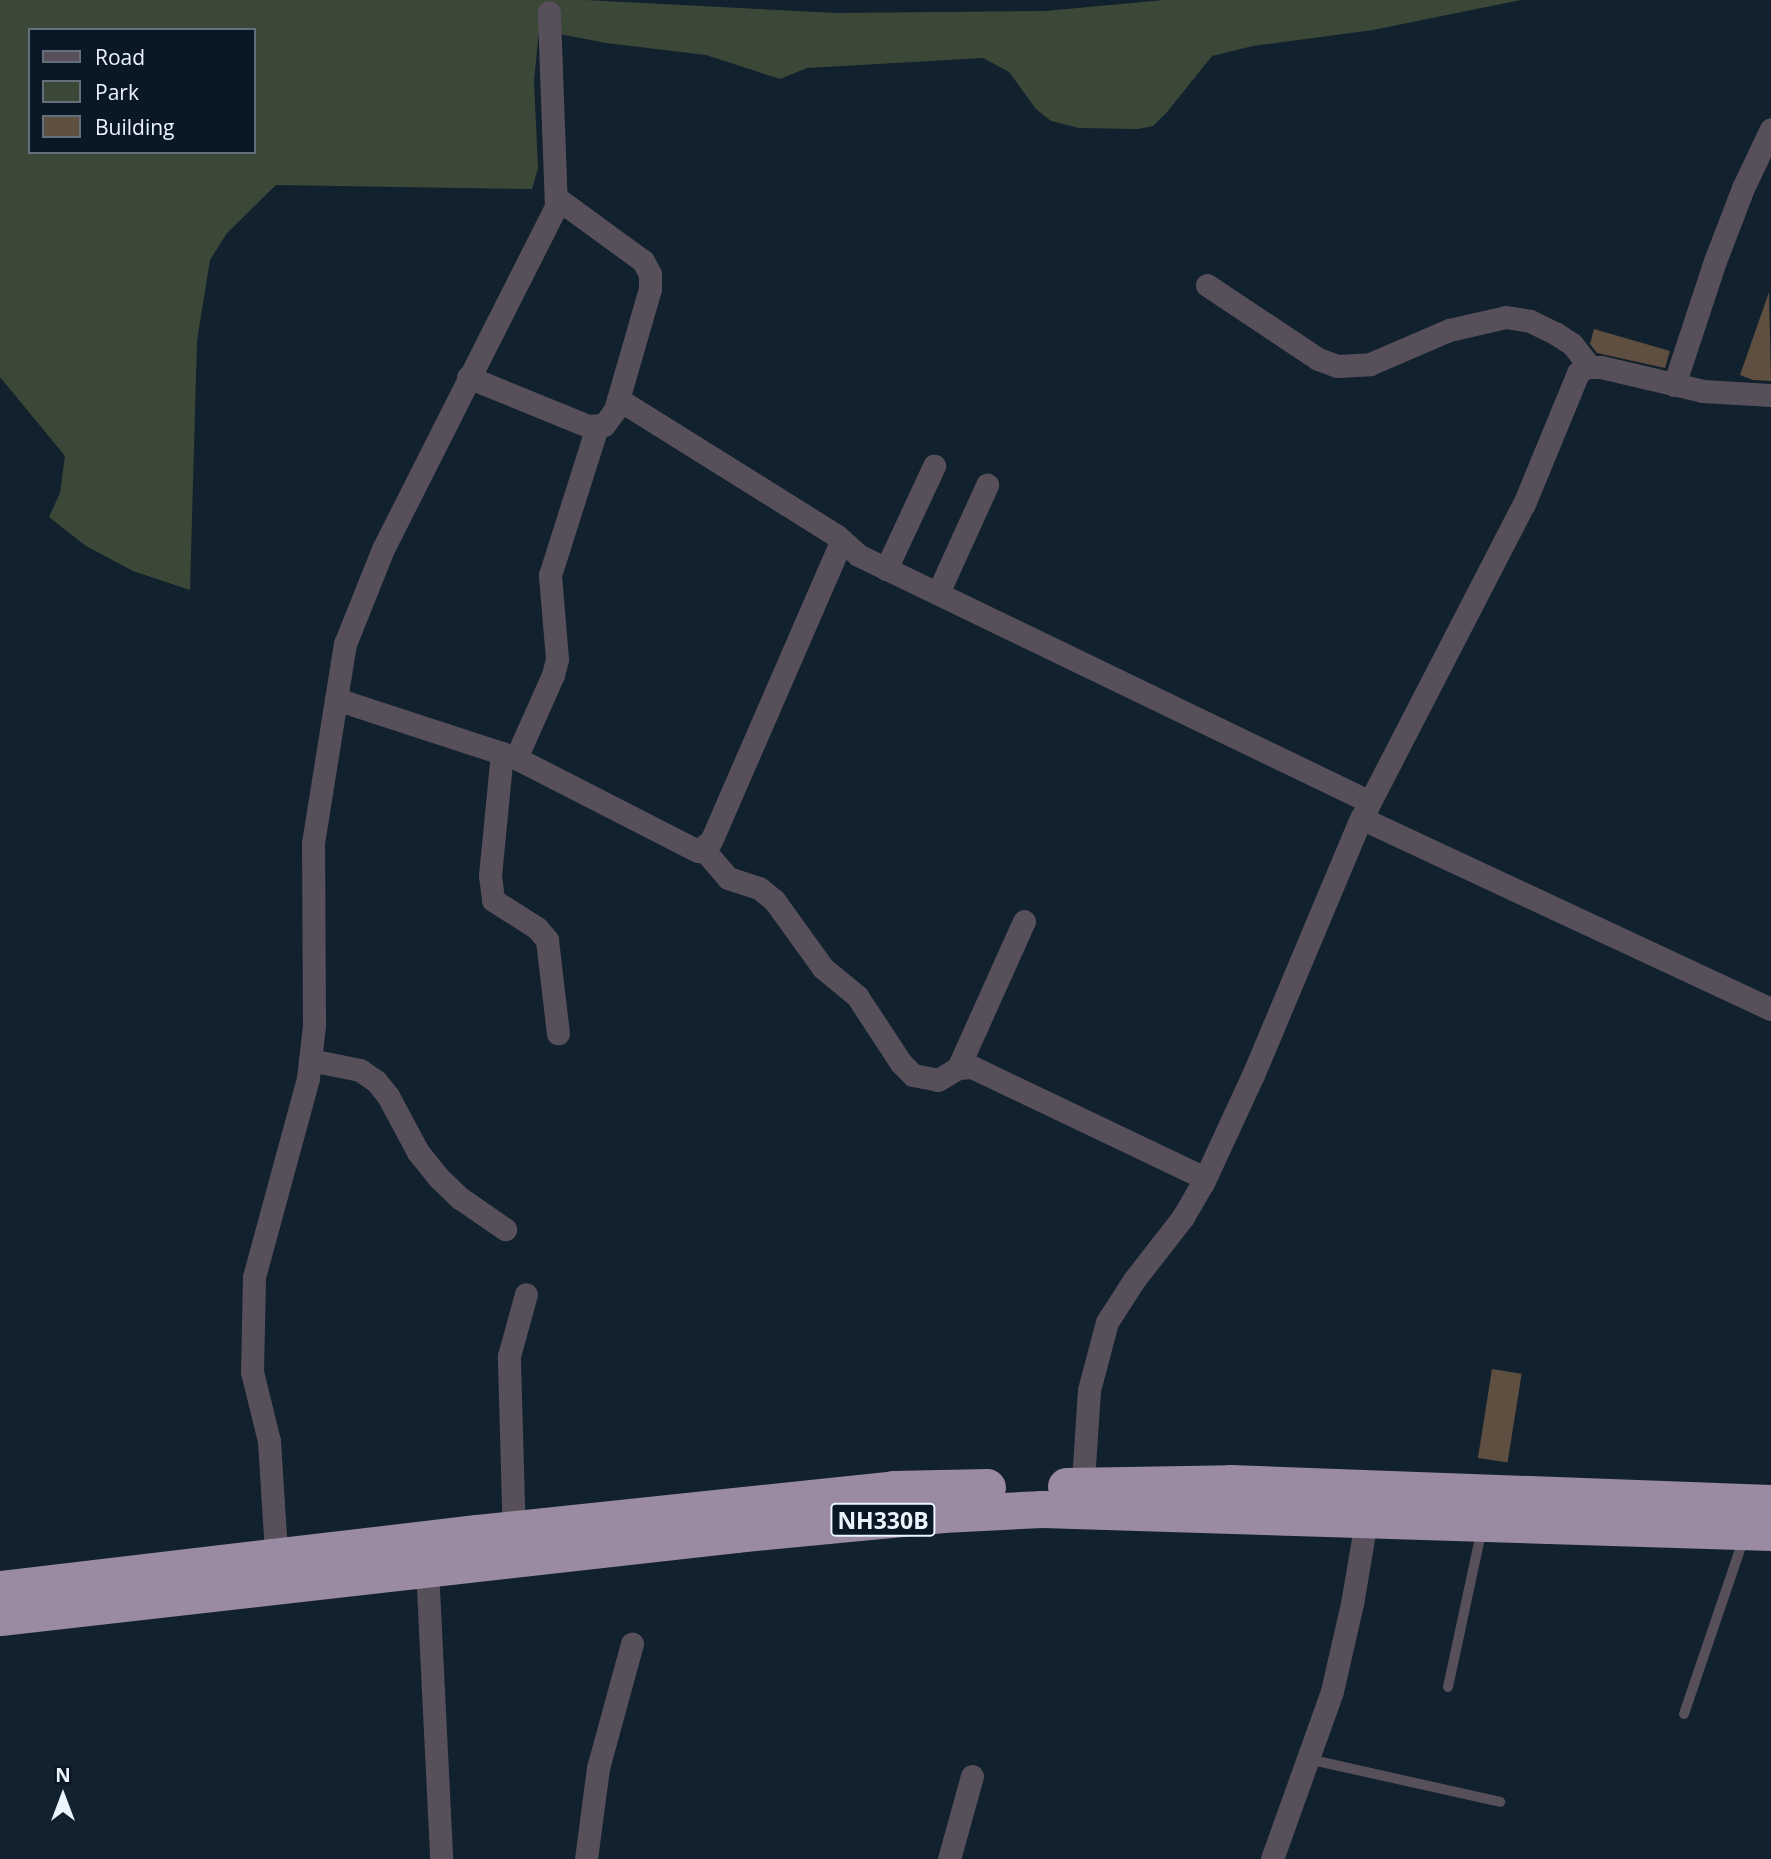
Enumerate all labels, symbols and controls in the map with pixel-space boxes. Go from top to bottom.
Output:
legend [28,28,256,154]
text: Road [95,43,145,71]
text: Park [95,78,139,106]
text: Building [95,113,174,141]
road number: NH330B [829,1500,937,1540]
north arrow [28,1761,98,1831]
text: N [55,1762,71,1788]

